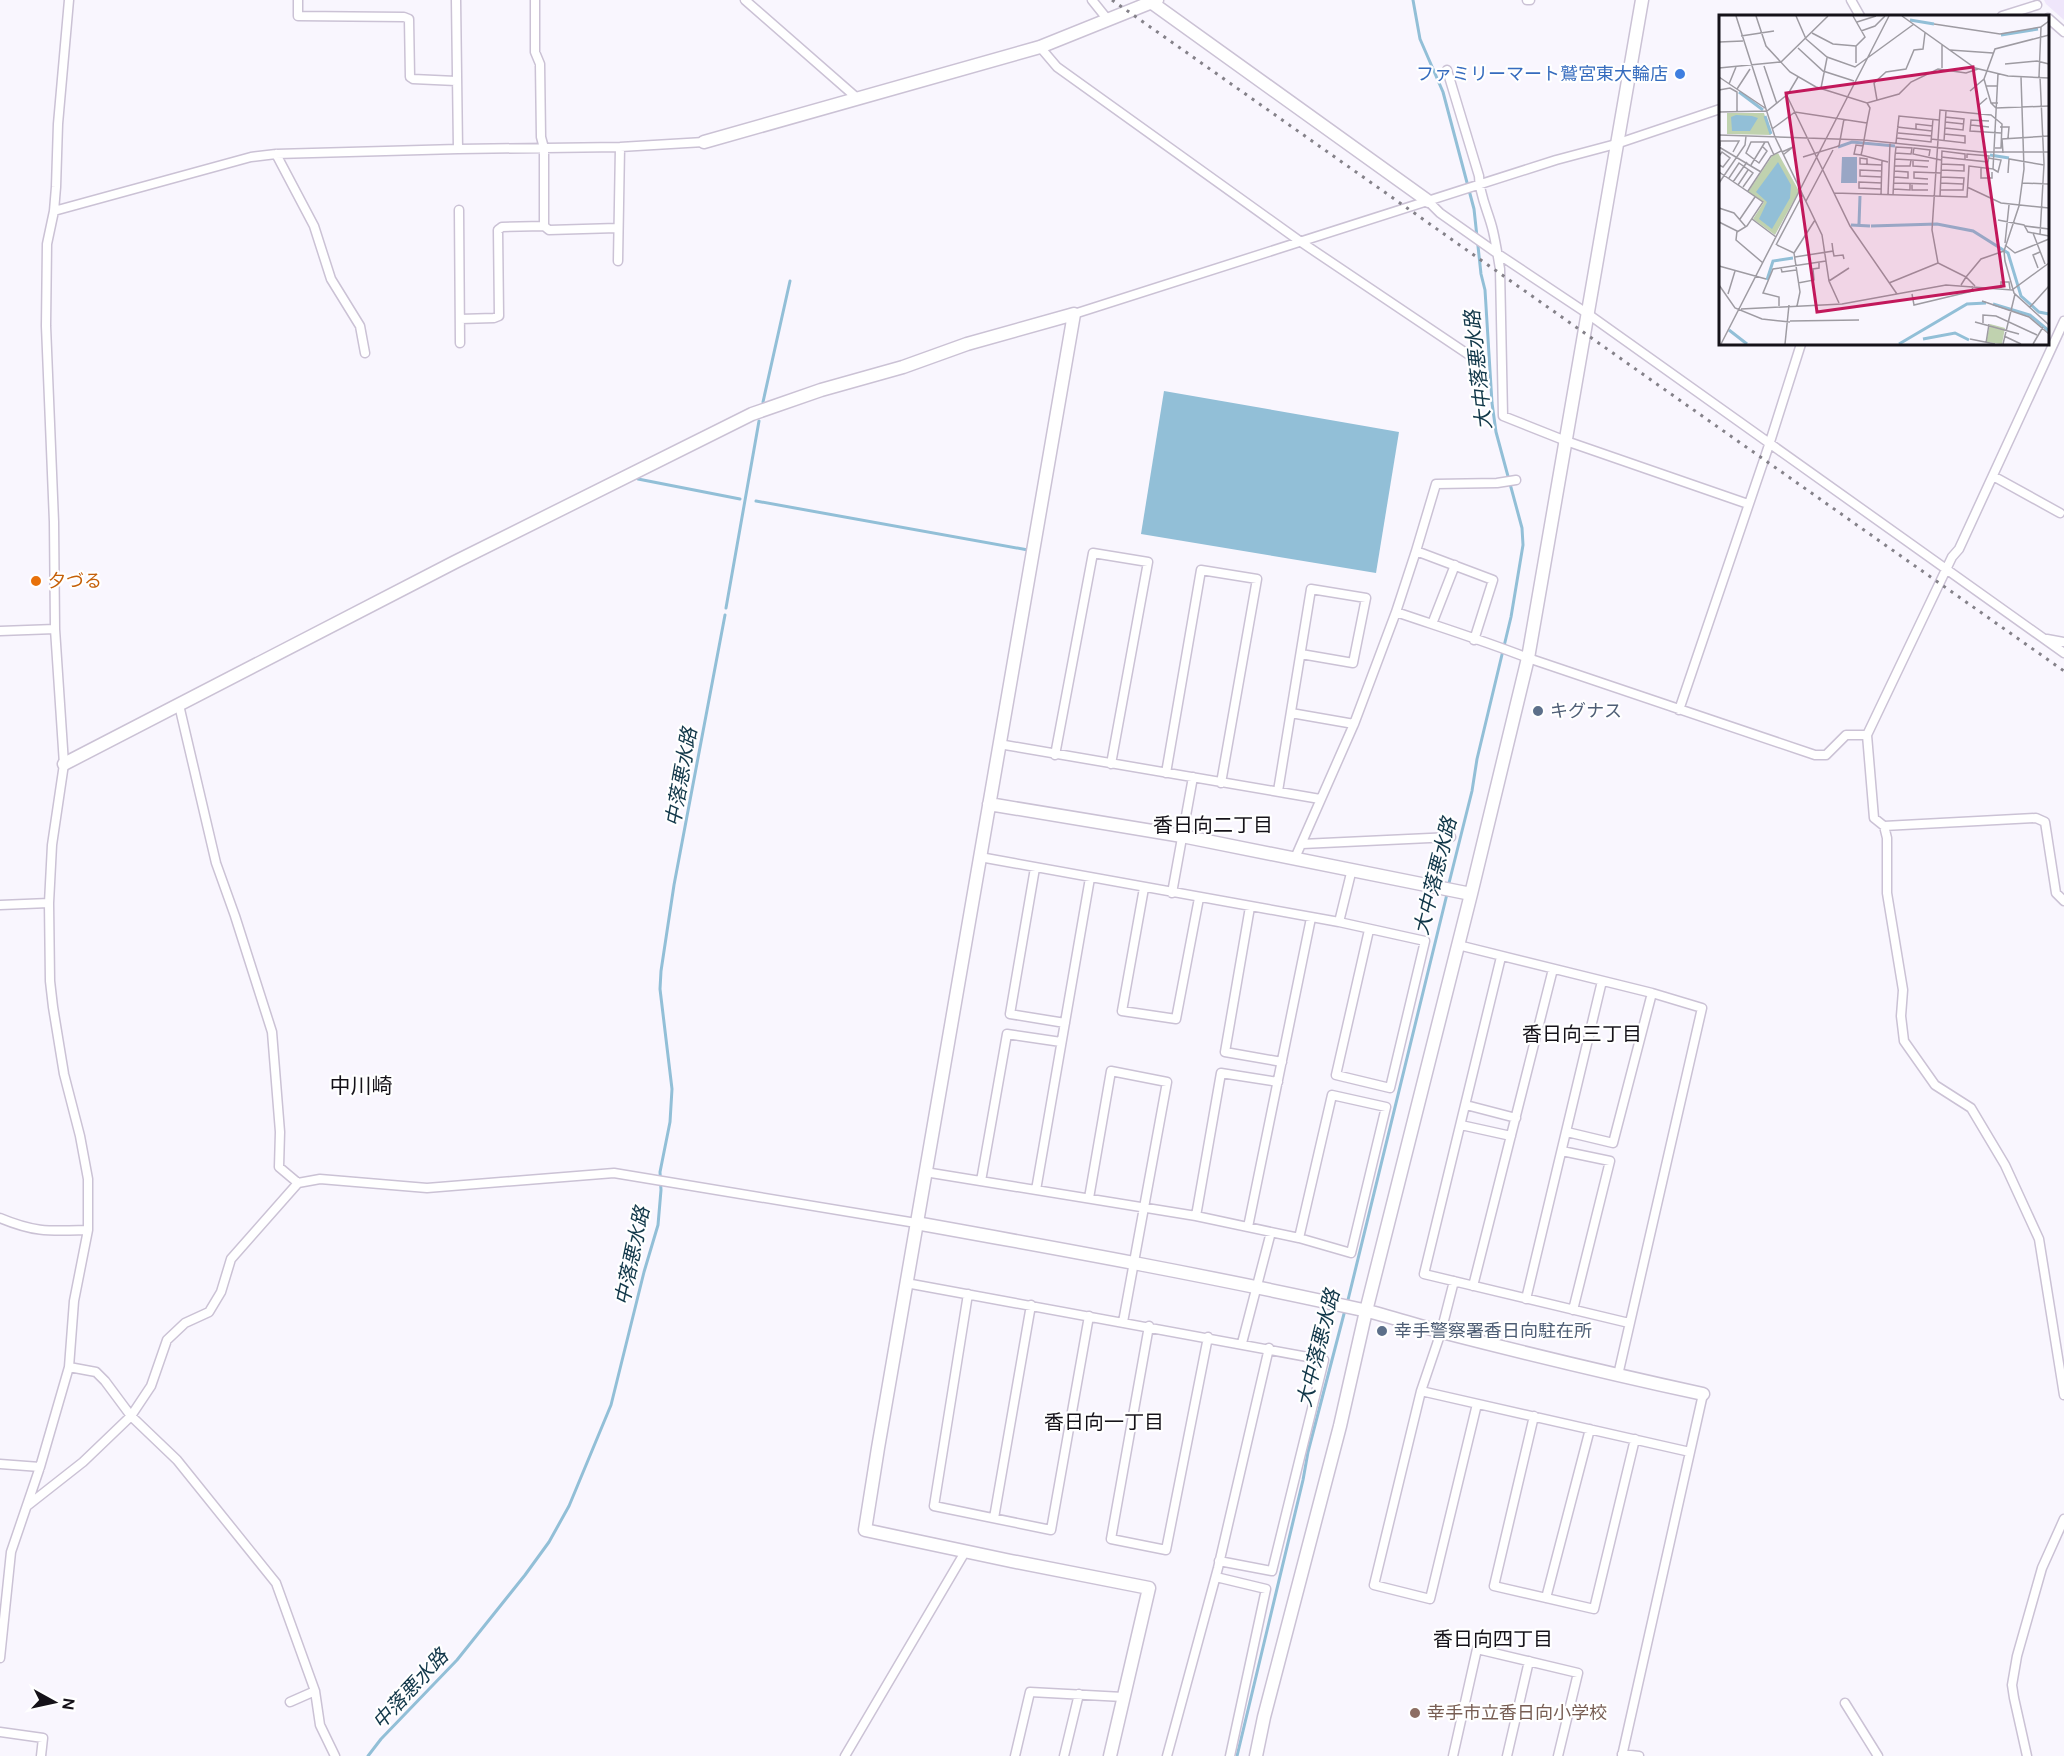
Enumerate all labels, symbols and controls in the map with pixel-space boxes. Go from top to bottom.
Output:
inset map [1719,15,2049,345]
place label: ファミリーマート鷲宮東大輪店 [1416,62,1668,86]
marker: ファミリーマート鷲宮東大輪店 [1673,67,1687,81]
water label: 大中落悪水路 [1459,307,1497,431]
place label: 夕づる [48,569,102,593]
marker: 夕づる [29,574,43,588]
place label: キグナス [1550,699,1622,723]
marker: キグナス [1531,704,1545,718]
water label: 中落悪水路 [660,724,703,828]
district label: 香日向二丁目 [1153,812,1273,838]
water label: 大中落悪水路 [1408,813,1463,937]
district label: 香日向三丁目 [1522,1021,1642,1047]
district label: 中川崎 [330,1072,393,1100]
water label: 中落悪水路 [609,1202,656,1308]
water label: 大中落悪水路 [1291,1285,1346,1409]
place label: 幸手警察署香日向駐在所 [1394,1319,1592,1343]
marker: 幸手警察署香日向駐在所 [1375,1324,1389,1338]
district label: 香日向一丁目 [1044,1409,1164,1435]
district label: 香日向四丁目 [1433,1626,1553,1652]
water label: 中落悪水路 [366,1642,455,1734]
north arrow [24,1672,84,1732]
text: N [57,1697,80,1711]
place label: 幸手市立香日向小学校 [1427,1701,1607,1725]
marker: 幸手市立香日向小学校 [1408,1706,1422,1720]

